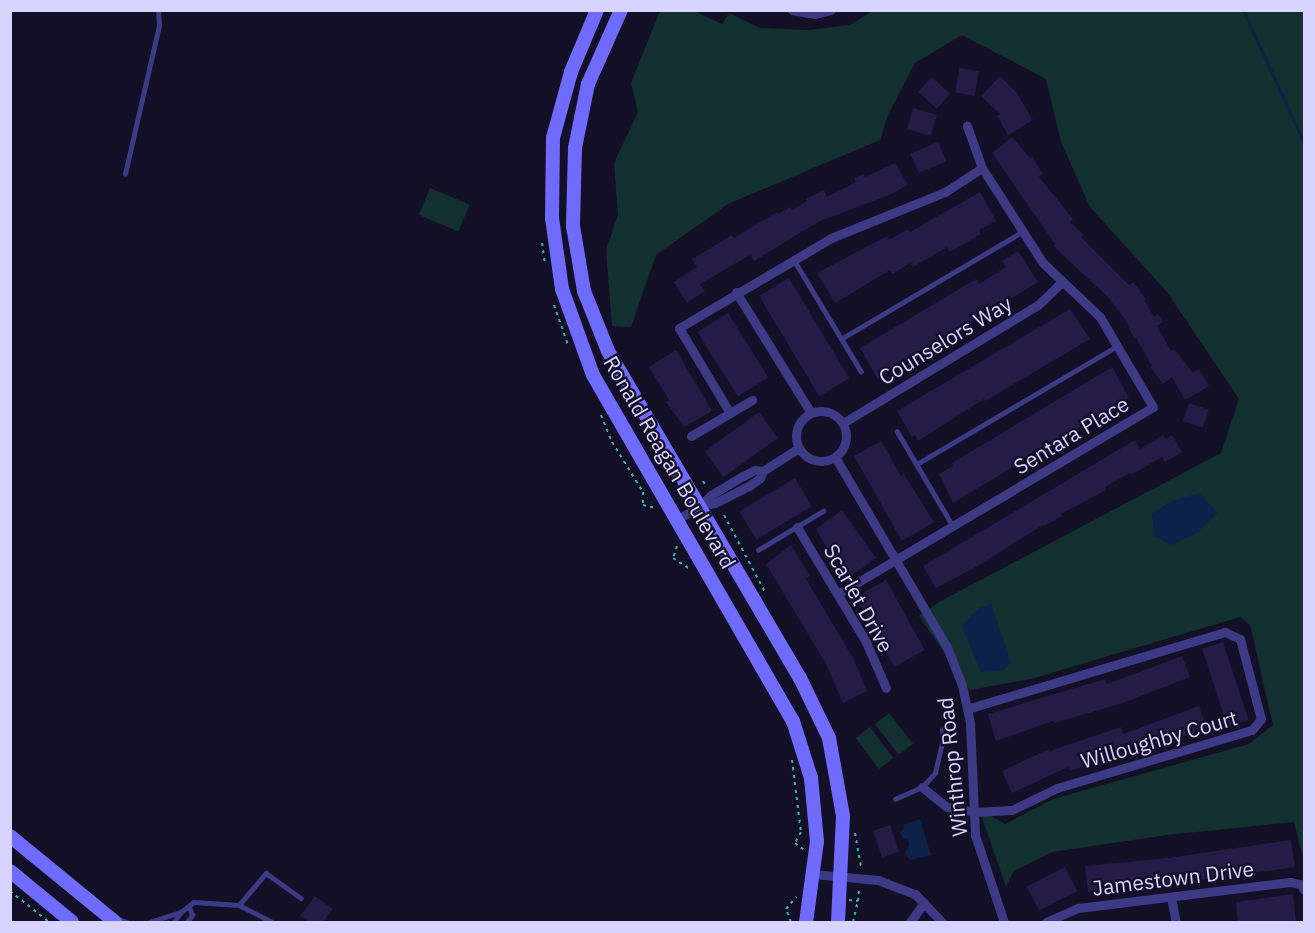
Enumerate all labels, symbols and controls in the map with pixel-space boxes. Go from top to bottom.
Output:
street label: Counselors Way [874,290,1016,390]
street label: Ronald Reagan Boulevard [599,351,741,573]
street label: Sentara Place [1009,391,1133,479]
street label: Scarlet Drive [819,539,899,657]
street label: Winthrop Road [932,696,972,838]
street label: Willoughby Court [1078,705,1240,773]
street label: Jamestown Drive [1091,856,1255,900]

